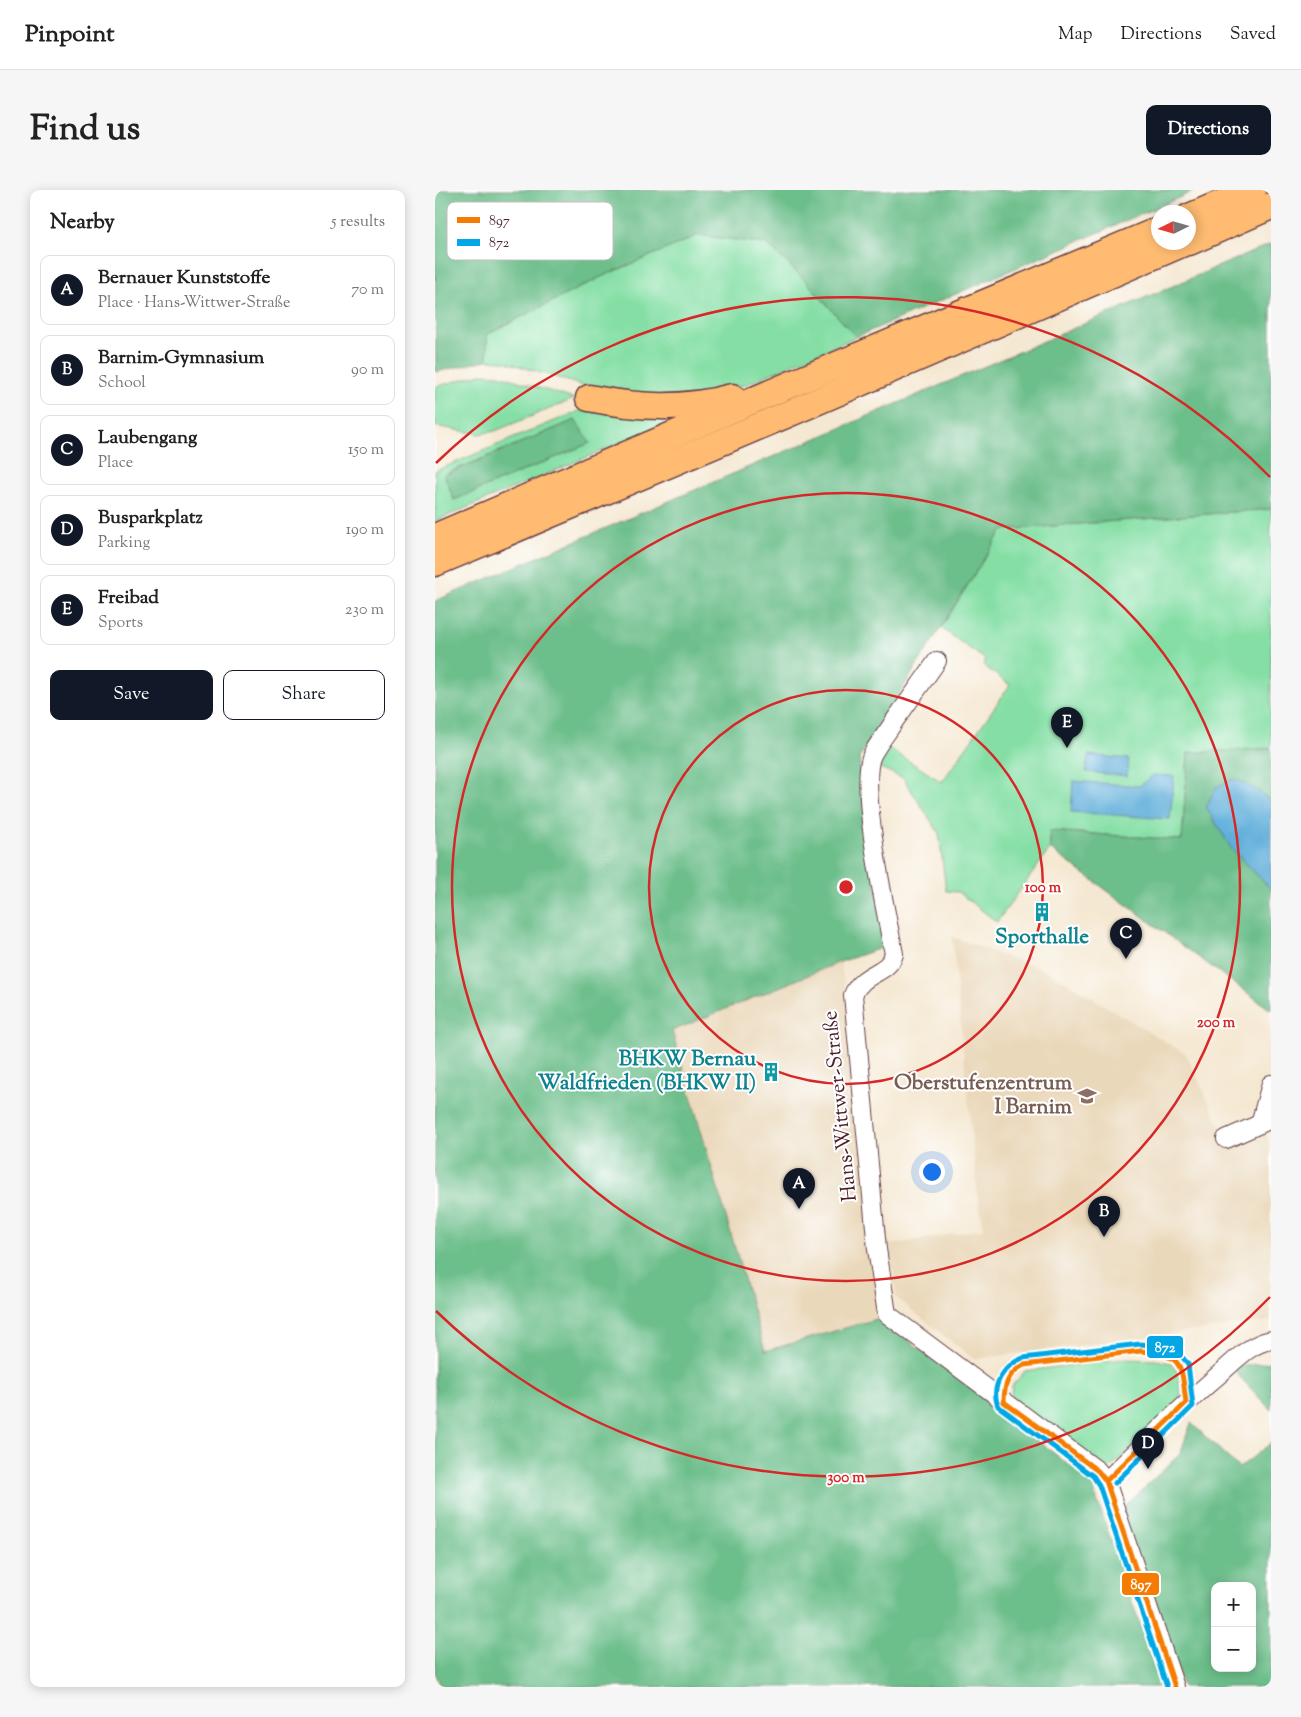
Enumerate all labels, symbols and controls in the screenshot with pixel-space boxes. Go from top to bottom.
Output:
text: Pinpoint [25,18,114,52]
text: Map [1058,22,1093,48]
text: Directions [1121,22,1202,48]
text: Saved [1230,22,1276,48]
text: Find us [30,105,140,156]
button: Directions [1146,105,1271,155]
legend [447,202,613,260]
north arrow [1151,205,1196,250]
text: Nearby [50,208,115,238]
text: 5 results [331,211,385,234]
text: 897 [489,212,510,232]
text: 872 [489,234,510,254]
text: Bernauer Kunststoffe [98,265,270,292]
text: A [61,279,74,302]
text: 70 m [351,279,384,302]
text: Place · Hans-Wittwer-Straße [98,292,290,315]
text: Barnim-Gymnasium [98,345,264,372]
text: B [62,359,72,382]
text: 90 m [351,359,384,382]
text: School [98,372,146,395]
text: Laubengang [98,425,197,452]
text: C [61,439,73,462]
text: 150 m [348,439,384,462]
text: Place [98,452,133,475]
text: Busparkplatz [98,505,203,532]
text: D [61,519,73,542]
text: 190 m [346,519,384,542]
text: Parking [98,532,150,555]
text: Freibad [98,585,159,612]
text: E [62,599,72,622]
text: 230 m [345,599,384,622]
text: Sports [98,612,143,635]
button: Save [50,670,213,720]
button: Share [223,670,385,720]
pin: E [1051,707,1083,748]
centre of rings [837,878,855,896]
text: 100 m [1025,878,1062,899]
building icon: Sporthalle [1031,901,1053,923]
pin: C [1110,918,1142,959]
place label: Sporthalle [995,923,1089,953]
street label: Hans-Wittwer-Straße [816,1009,866,1203]
text: 200 m [1197,1013,1236,1034]
place label: BHKW Bernau Waldfrieden (BHKW II) [538,1045,757,1099]
building icon: BHKW Bernau Waldfrieden (BHKW II) [760,1061,782,1083]
place label: Oberstufenzentrum I Barnim [894,1069,1073,1123]
school or university icon: Oberstufenzentrum I Barnim [1076,1085,1098,1107]
your location [919,1159,945,1185]
pin: A [783,1168,815,1209]
pin: B [1088,1196,1120,1237]
line badge: 872 [1146,1335,1184,1359]
text: 872 [1155,1339,1176,1359]
pin: D [1132,1428,1164,1469]
text: 300 m [827,1468,865,1489]
line badge: 897 [1121,1572,1160,1596]
text: 897 [1131,1576,1152,1596]
map controls [1211,1582,1256,1672]
button: + [1211,1582,1256,1627]
button: − [1211,1627,1256,1672]

